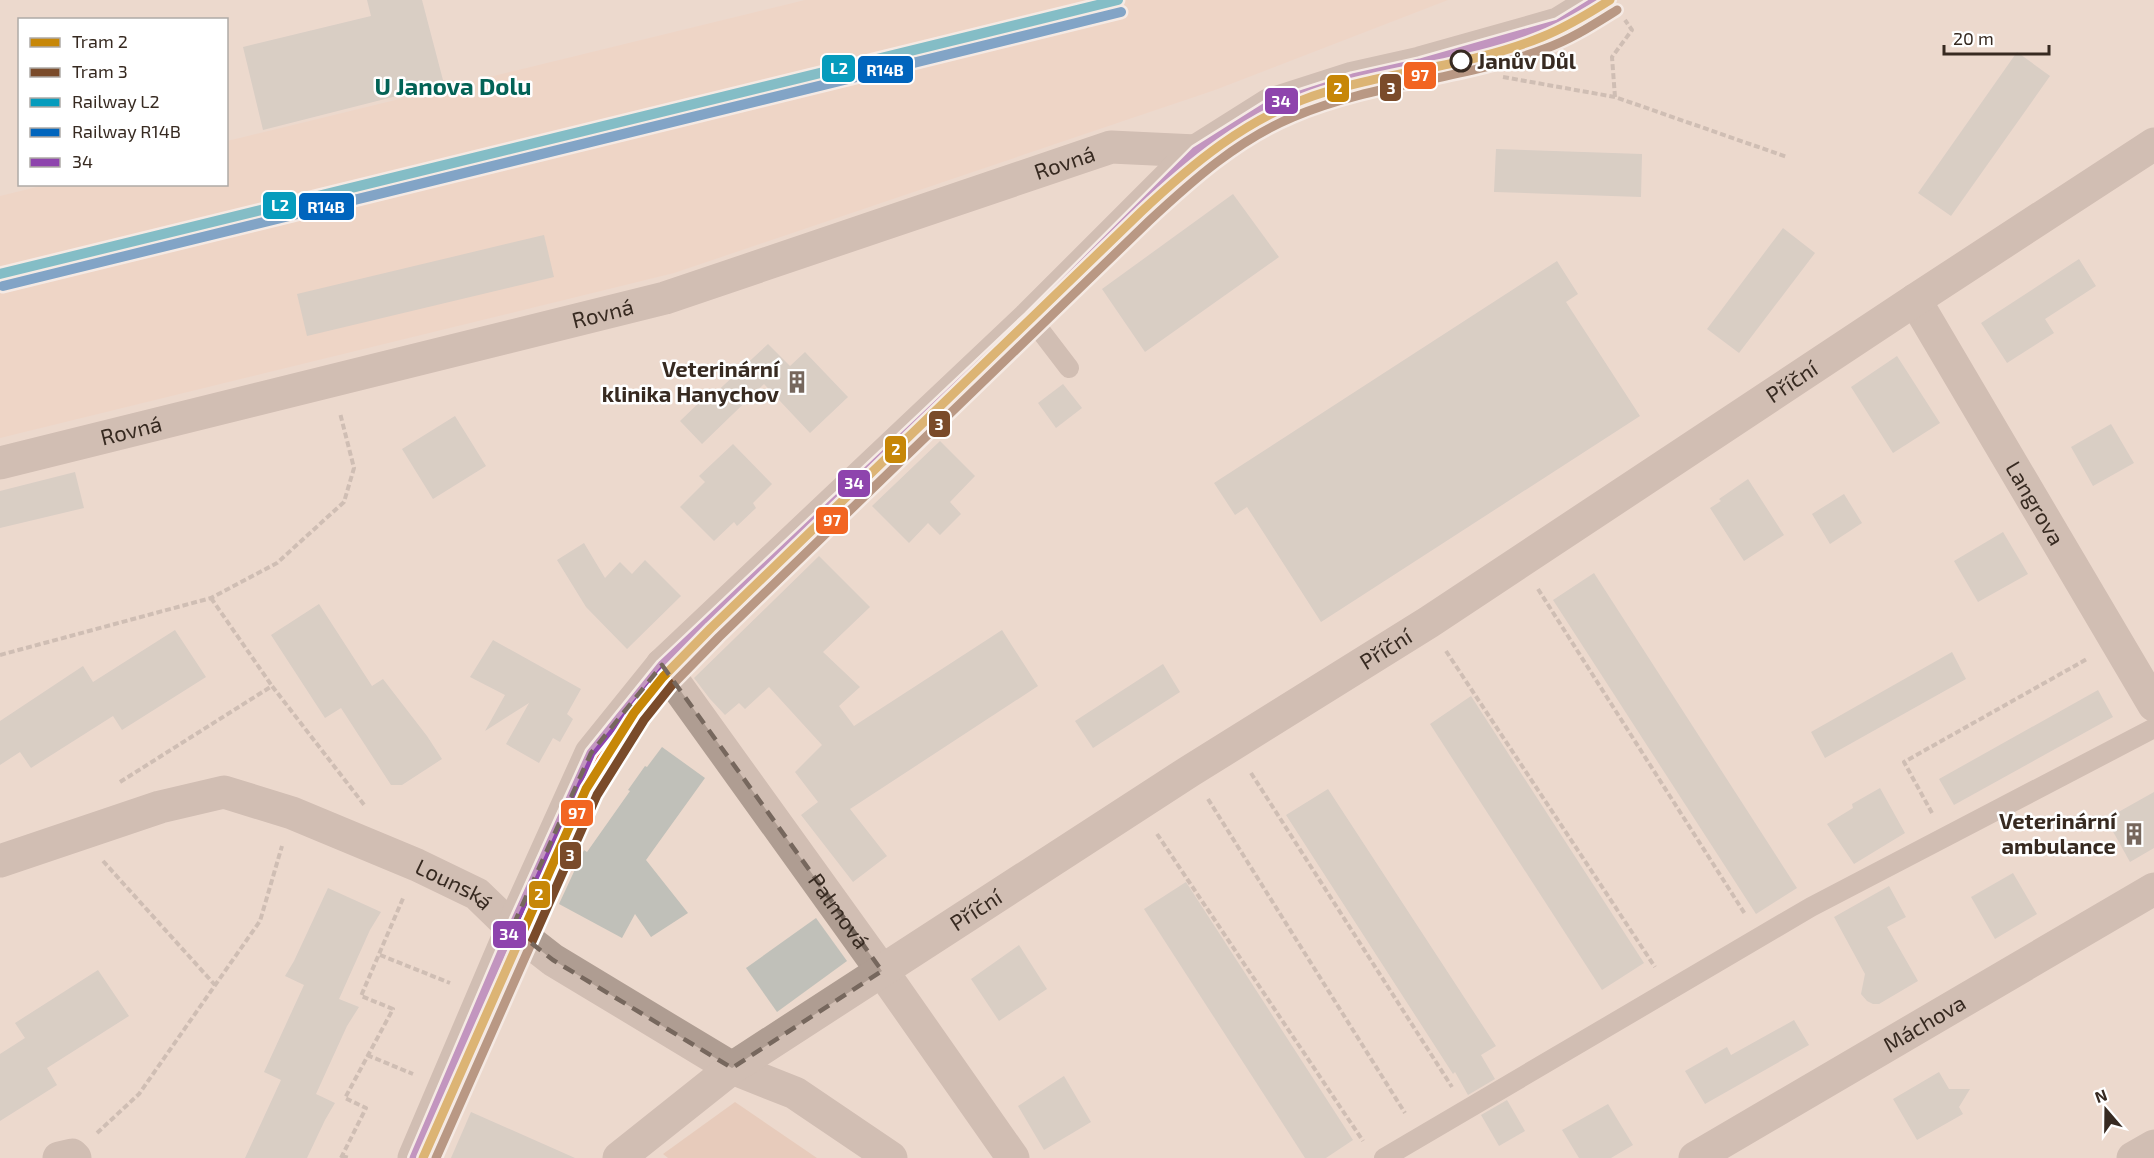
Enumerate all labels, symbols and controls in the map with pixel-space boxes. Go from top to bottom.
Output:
legend [18,18,228,186]
scale bar [1944,18,2049,56]
text: 20 m [1953,27,1994,49]
text: Tram 2 [72,30,128,52]
place label: Janův Důl [1477,47,1577,73]
marker: Janův Důl [1450,50,1472,72]
line badge: L2 [821,54,856,83]
line badge: R14B [857,55,914,84]
text: L2 [830,58,848,77]
text: Tram 3 [72,60,128,82]
text: R14B [866,60,904,79]
line badge: 97 [1403,61,1437,90]
text: 97 [1411,65,1429,84]
district label: U Janova Dolu [374,71,532,100]
line badge: 3 [1379,73,1402,102]
line badge: 2 [1326,74,1350,103]
text: 2 [1333,78,1343,97]
text: 3 [1386,78,1396,97]
line badge: 34 [1264,87,1299,115]
text: Railway L2 [72,90,160,112]
text: 34 [1271,91,1291,110]
text: Railway R14B [72,120,181,142]
street label: Rovná [1031,139,1098,184]
text: 34 [72,150,93,172]
line badge: L2 [262,191,297,220]
line badge: R14B [298,192,355,221]
text: L2 [271,195,289,214]
text: R14B [307,197,345,216]
street label: Rovná [569,292,636,333]
street label: Příční [1760,354,1823,407]
place label: Veterinární klinika Hanychov [602,355,780,407]
building icon: Veterinární klinika Hanychov [784,369,810,395]
street label: Rovná [97,409,164,450]
line badge: 3 [928,410,951,438]
text: 3 [934,414,944,433]
line badge: 2 [884,435,907,464]
text: 2 [891,439,901,458]
street label: Langrova [2001,456,2071,549]
line badge: 34 [837,469,871,498]
text: 34 [844,473,864,492]
line badge: 97 [815,506,849,535]
text: 97 [823,510,841,529]
street label: Příční [1354,621,1417,674]
line badge: 97 [560,799,594,827]
text: 97 [568,803,586,822]
place label: Veterinární ambulance [1999,807,2117,858]
building icon: Veterinární ambulance [2121,821,2147,847]
line badge: 3 [559,841,582,870]
text: 3 [565,845,575,864]
street label: Lounská [412,852,499,914]
street label: Palmová [804,868,876,953]
line badge: 2 [528,880,551,909]
street label: Příční [945,882,1007,935]
text: 2 [534,884,544,903]
line badge: 34 [492,920,527,949]
text: 34 [499,924,519,943]
street label: Máchova [1878,988,1970,1057]
north arrow [2076,1080,2136,1140]
text: N [2092,1085,2109,1106]

